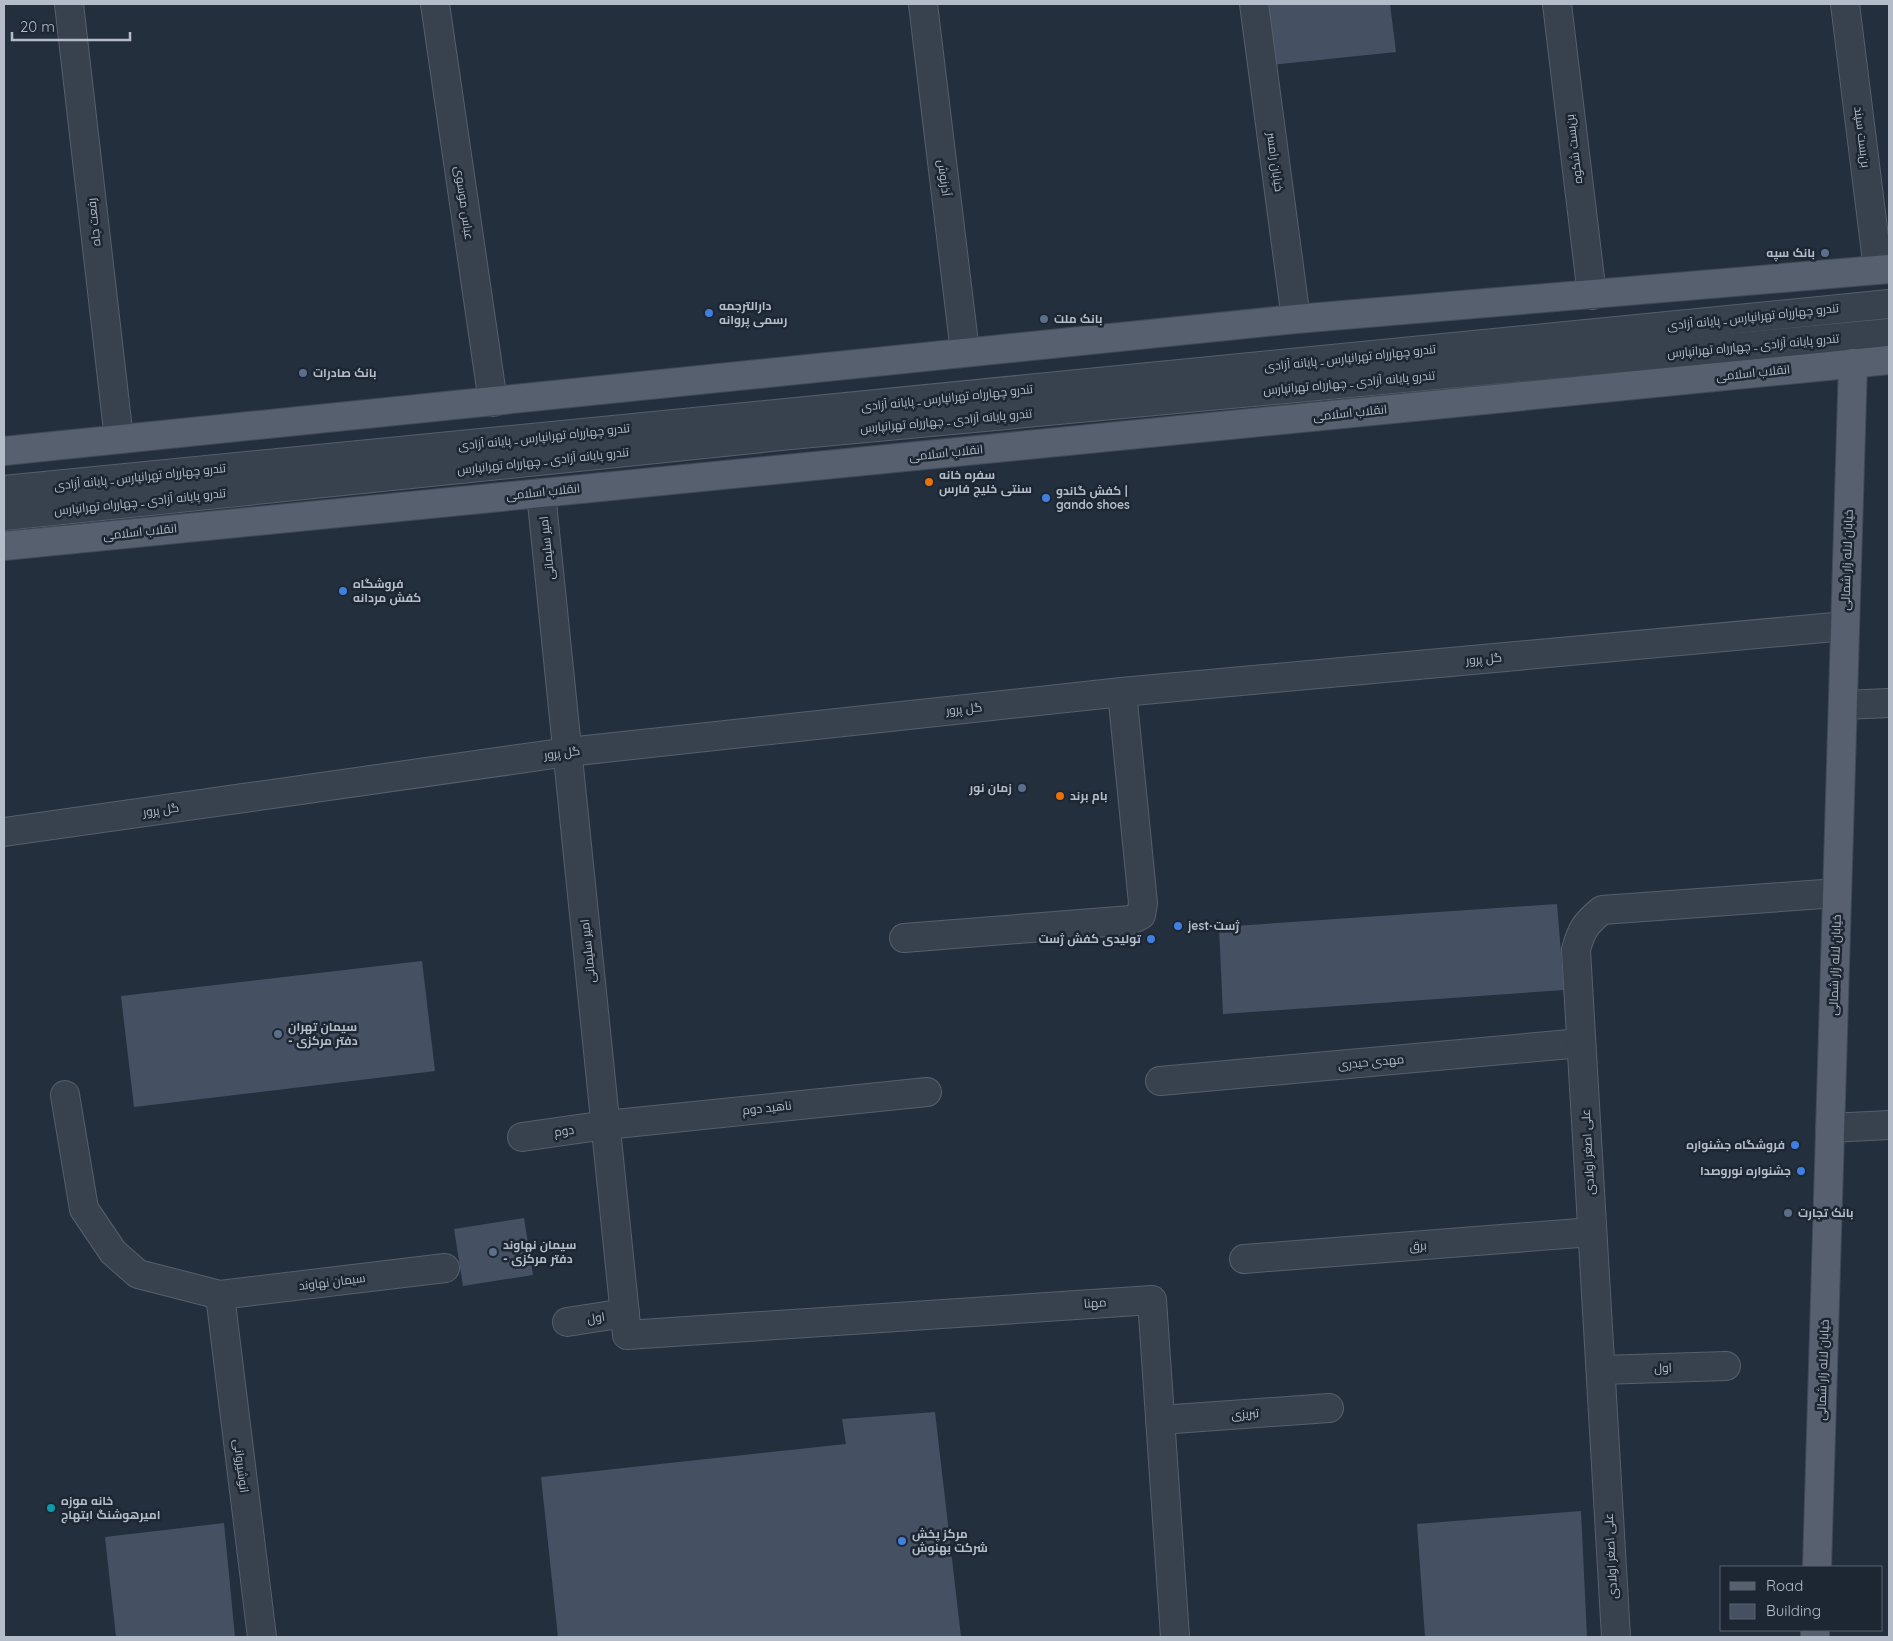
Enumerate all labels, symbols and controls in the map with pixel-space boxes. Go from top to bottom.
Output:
scale bar [12,10,130,42]
text: 20 m [20,17,55,36]
street label: بن‌بست سپند [1850,105,1874,169]
street label: بن‌بست شکوه [1562,113,1585,185]
street label: خیابان رامسر [1264,130,1287,192]
street label: آذرنوش [935,159,954,198]
street label: عباس موسوی [452,165,477,241]
street label: رفعت جاه [84,197,103,247]
place label: بانک سپه [1766,245,1815,262]
marker: بانک سپه [1819,247,1831,259]
place label: دارالترجمه رسمی پروانه [719,298,787,329]
street label: تندرو چهارراه تهرانپارس ـ پایانه آزادی [1666,300,1841,335]
marker: دارالترجمه رسمی پروانه [703,307,715,319]
place label: بانک ملت [1054,311,1102,326]
marker: بانک ملت [1038,313,1050,325]
street label: تندرو پایانه آزادی ـ چهارراه تهرانپارس [1666,330,1841,362]
street label: تندرو چهارراه تهرانپارس ـ پایانه آزادی [1263,341,1438,376]
street label: انقلاب اسلامی [1715,361,1791,384]
place label: بانک صادرات [313,365,377,381]
marker: بانک صادرات [297,367,309,379]
street label: تندرو پایانه آزادی ـ چهارراه تهرانپارس [1262,367,1437,399]
street label: تندرو چهارراه تهرانپارس ـ پایانه آزادی [860,381,1035,416]
street label: انقلاب اسلامی [1312,401,1388,424]
street label: تندرو پایانه آزادی ـ چهارراه تهرانپارس [859,405,1034,437]
street label: تندرو چهارراه تهرانپارس ـ پایانه آزادی [457,420,632,455]
street label: انقلاب اسلامی [908,441,984,464]
street label: تندرو پایانه آزادی ـ چهارراه تهرانپارس [456,444,631,479]
street label: تندرو چهارراه تهرانپارس ـ پایانه آزادی [53,460,228,495]
place label: سفره خانه سنتی خلیج فارس [939,467,1032,498]
marker: سفره خانه سنتی خلیج فارس [923,476,935,488]
street label: انقلاب اسلامی [505,480,581,503]
place label: کفش گاندو | gando shoes [1056,483,1130,512]
street label: تندرو پایانه آزادی ـ چهارراه تهرانپارس [53,485,228,520]
marker: کفش گاندو | gando shoes [1040,492,1052,504]
street label: خیابان لاله زار شمالی [1837,509,1856,611]
street label: امیر سلیمانی [536,515,557,581]
street label: انقلاب اسلامی [102,520,178,543]
place label: فروشگاه کفش مردانه [353,576,421,606]
marker: فروشگاه کفش مردانه [337,585,349,597]
street label: گل پرور [1464,649,1503,670]
street label: گل پرور [944,699,983,720]
street label: گل پرور [542,743,581,764]
place label: زمان نور [968,780,1012,796]
marker: زمان نور [1016,782,1028,794]
place label: بام برند [1070,788,1108,804]
marker: بام برند [1054,790,1066,802]
street label: گل پرور [141,800,180,822]
street label: خیابان لاله زار شمالی [1825,914,1844,1016]
street label: امیر سلیمانی [577,918,598,984]
place label: jest-ژست [1187,918,1240,934]
marker: jest-ژست [1172,920,1184,932]
place label: تولیدی کفش ژست [1038,931,1142,947]
marker: تولیدی کفش ژست [1145,933,1157,945]
place label: سیمان تهران - دفتر مرکزی [288,1019,358,1049]
marker: سیمان تهران - دفتر مرکزی [272,1028,284,1040]
street label: مهدی حیدری [1337,1051,1405,1072]
street label: ناهید دوم [742,1097,792,1119]
street label: علی اصغر اولادی [1578,1109,1597,1196]
street label: دوم [553,1122,575,1140]
place label: فروشگاه جشنواره [1686,1137,1785,1153]
marker: فروشگاه جشنواره [1789,1139,1801,1151]
place label: جشنواره نوروصدا [1700,1163,1791,1179]
marker: جشنواره نوروصدا [1795,1165,1807,1177]
place label: بانک تجارت [1798,1205,1854,1221]
marker: بانک تجارت [1782,1207,1794,1219]
place label: سیمان نهاوند - دفتر مرکزی [503,1237,577,1267]
street label: برق [1409,1237,1427,1254]
marker: سیمان نهاوند - دفتر مرکزی [487,1246,499,1258]
street label: سیمان نهاوند [298,1270,366,1293]
street label: مهنا [1083,1294,1107,1311]
street label: اول [586,1309,606,1326]
street label: خیابان لاله زار شمالی [1813,1319,1832,1421]
street label: اول [1654,1360,1672,1375]
street label: تبریزی [1231,1405,1260,1422]
street label: انوشیروانی [231,1438,252,1494]
place label: خانه موزه امیرهوشنگ ابتهاج [61,1493,160,1524]
marker: خانه موزه امیرهوشنگ ابتهاج [45,1502,57,1514]
street label: علی اصغر اولادی [1601,1513,1620,1600]
place label: مرکز پخش شرکت بهنوش [912,1526,988,1556]
marker: مرکز پخش شرکت بهنوش [896,1535,908,1547]
legend [1720,1566,1883,1631]
text: Road [1766,1576,1803,1595]
text: Building [1766,1601,1821,1620]

